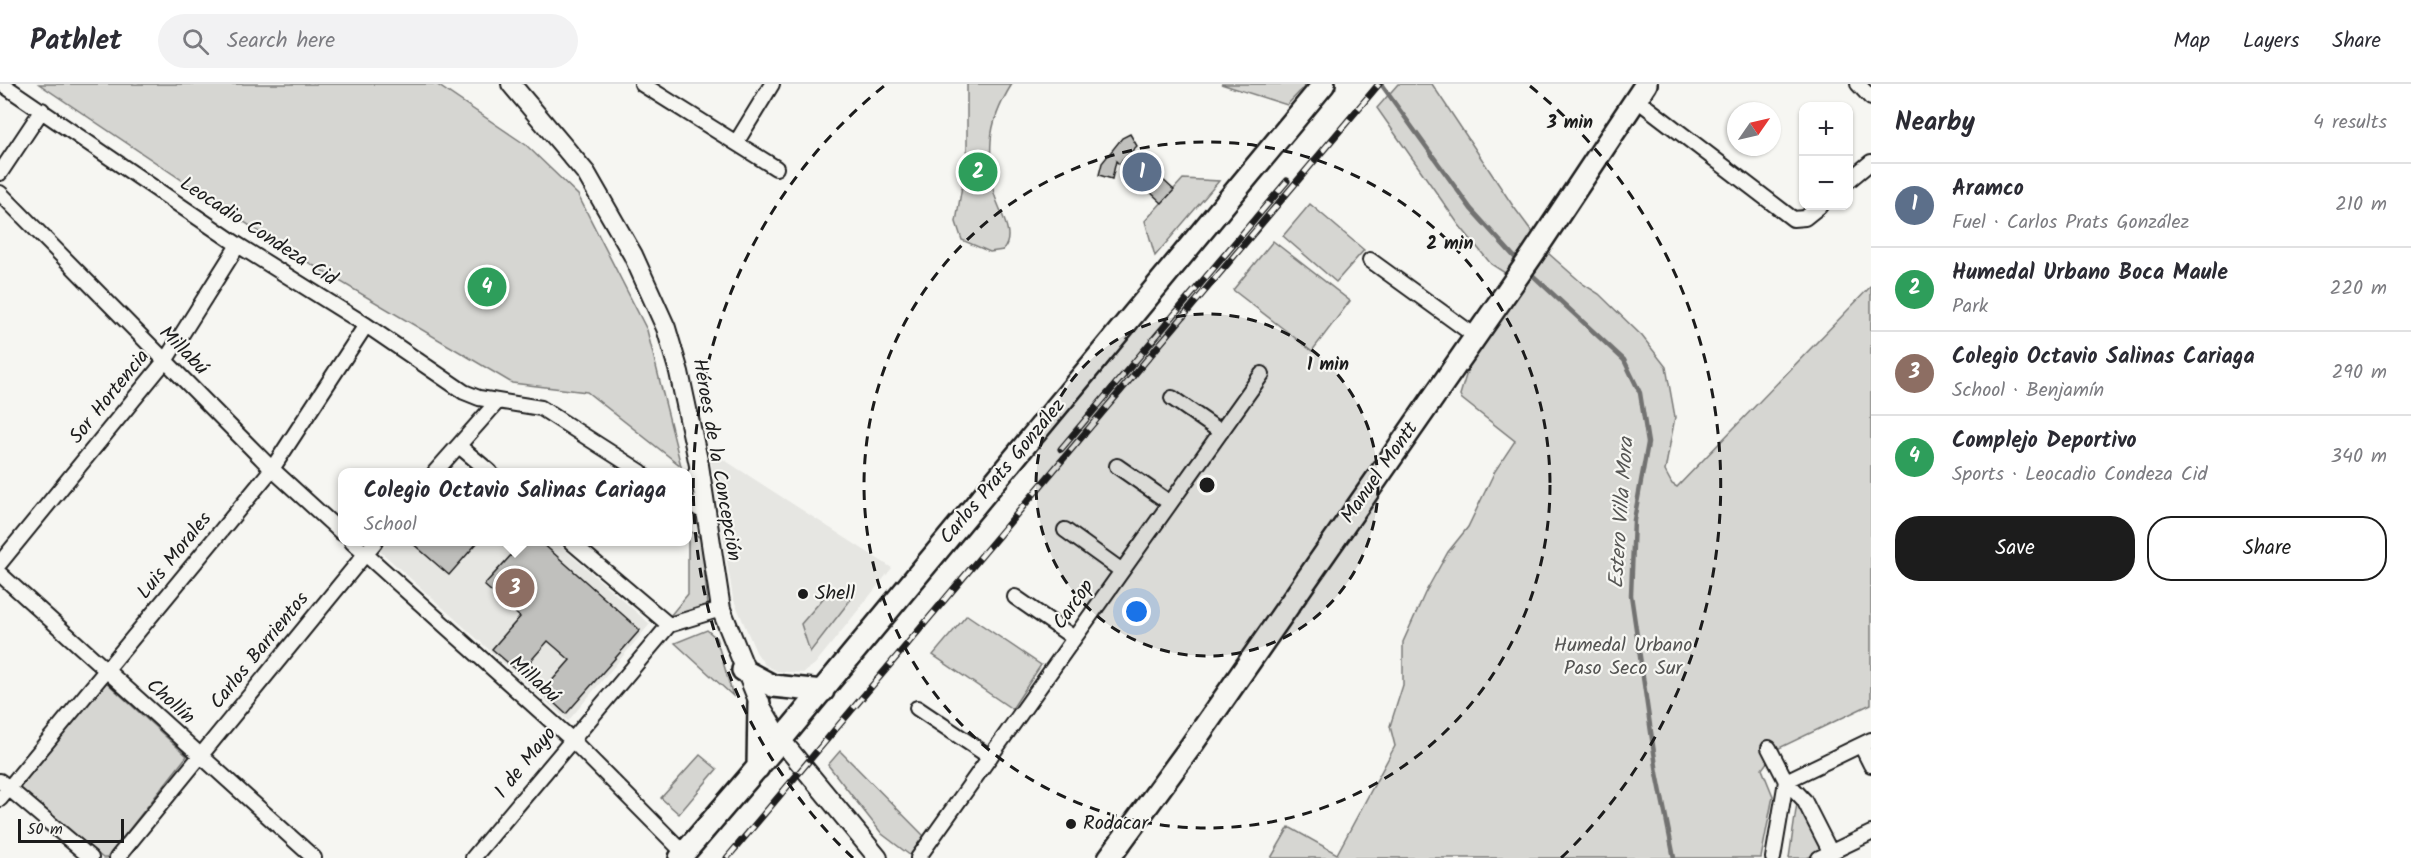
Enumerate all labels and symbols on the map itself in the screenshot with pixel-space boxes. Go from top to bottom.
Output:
north arrow [1727,102,1781,156]
text: 3 min [1546,109,1593,138]
pin: 2 [958,150,998,194]
pin: 1 [1122,150,1162,194]
street label: Leocadio Condeza Cid [173,169,344,296]
text: 2 min [1427,230,1473,259]
pin: 4 [468,264,506,310]
street label: Millabú [151,319,216,384]
street label: Sor Hortencia [62,343,158,451]
text: 1 min [1307,351,1349,380]
street label: Héroes de la Concepción [682,356,750,564]
street label: Carlos Prats González [932,392,1074,552]
street label: Manuel Montt [1333,415,1427,531]
water label: Estero Villa Mora [1600,435,1644,590]
centre of rings [1197,475,1217,495]
street label: Luis Morales [129,505,221,607]
pin: 3 [496,566,534,610]
street label: Carcop [1045,573,1103,637]
place label: Shell [815,578,855,610]
street label: Carlos Barrientos [202,585,318,717]
marker: Shell [796,587,810,601]
your location [1122,597,1151,626]
park label: Humedal Urbano Paso Seco Sur [1554,630,1692,685]
street label: Millabú [501,648,567,712]
street label: Chollín [138,671,202,733]
street label: 1 de Mayo [487,720,565,806]
place label: Rodacar [1083,808,1149,840]
scale bar [18,816,124,844]
marker: Rodacar [1064,817,1078,831]

